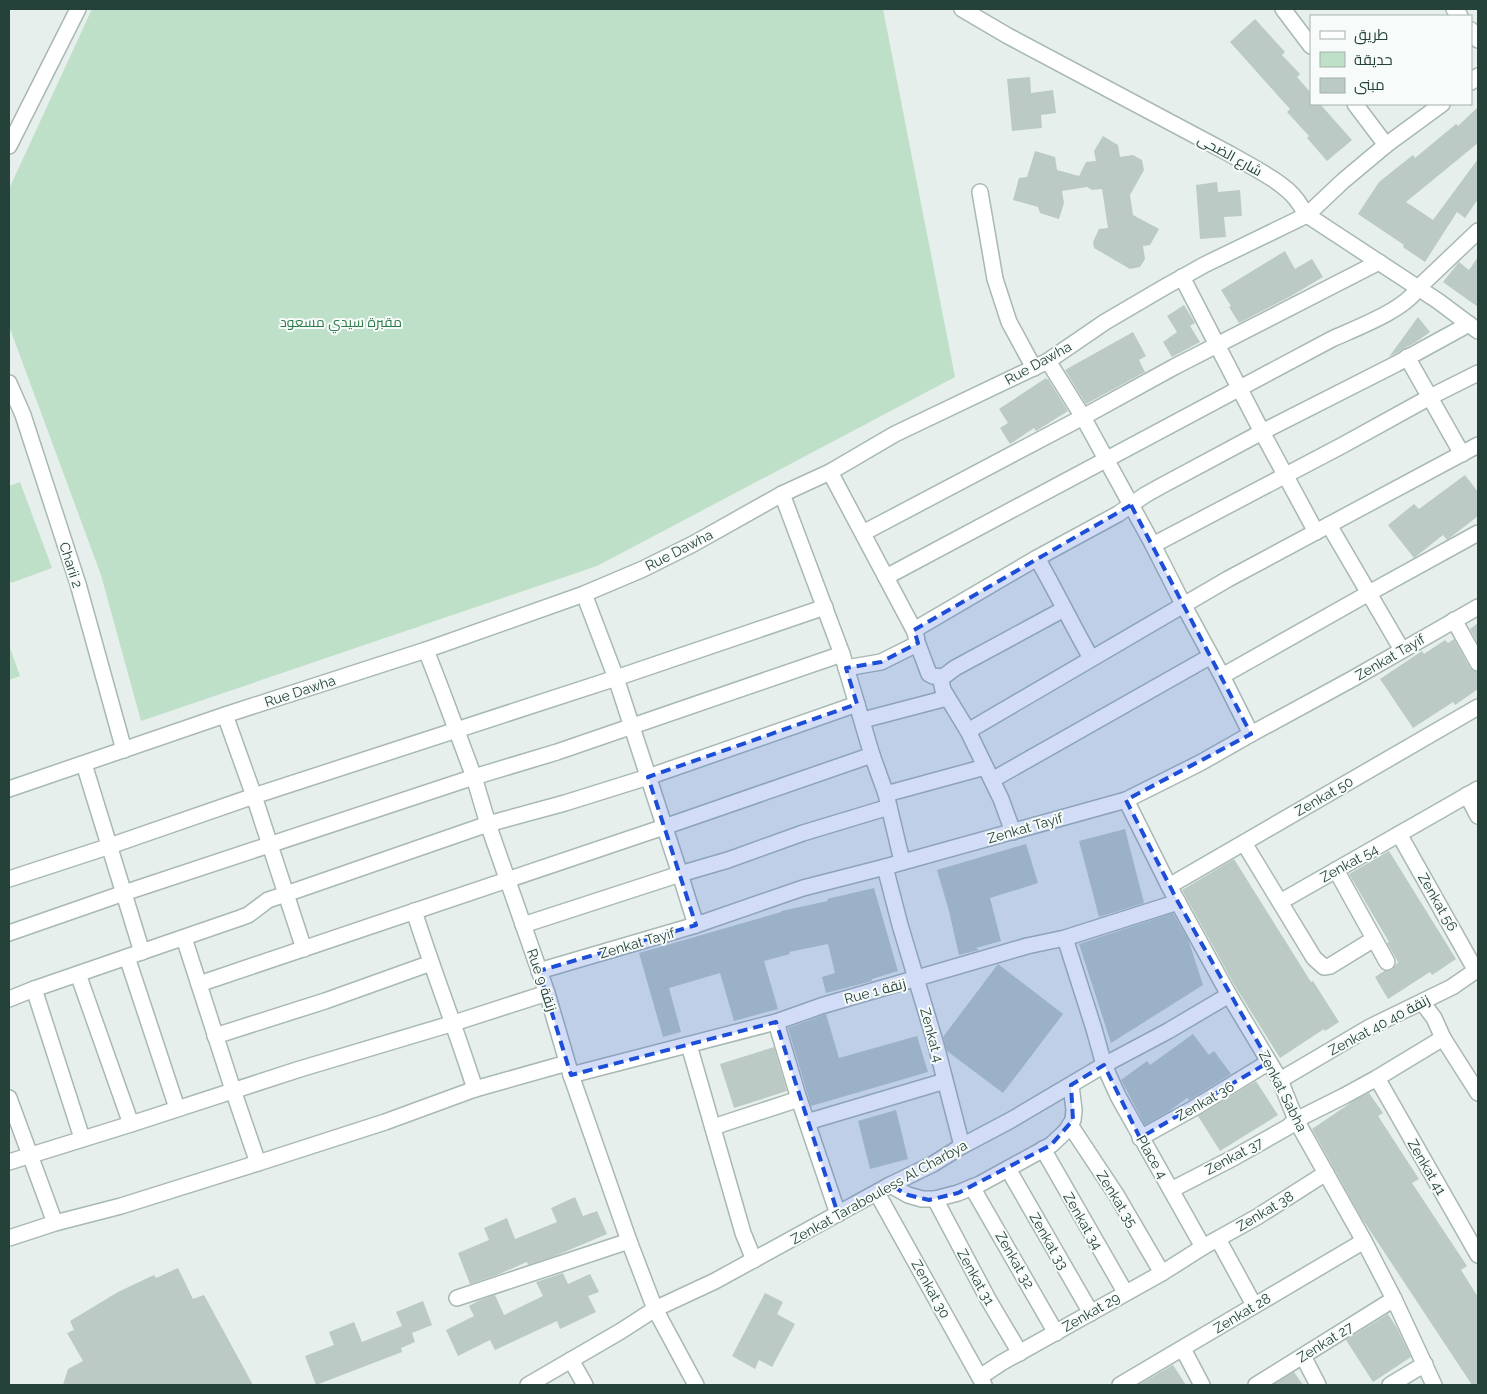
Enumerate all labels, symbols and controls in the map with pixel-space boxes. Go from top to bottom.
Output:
legend [1310,15,1472,105]
text: طريق [1354,26,1388,45]
text: حديقة [1354,51,1393,69]
text: مبنى [1354,76,1385,95]
street label: شارع الضحى [1195,131,1265,180]
park label: مقبرة سيدي مسعود [280,314,402,334]
street label: Rue Dawha [1002,338,1074,388]
street label: Rue Dawha [643,526,715,574]
street label: Charii 2 [56,540,86,590]
street label: Zenkat Tayif [1352,630,1429,683]
street label: Rue Dawha [262,672,338,710]
street label: Zenkat 50 [1292,773,1356,819]
street label: Zenkat Tayif [986,809,1066,846]
street label: Zenkat 54 [1317,840,1381,885]
street label: Zenkat 56 [1415,870,1461,934]
street label: Zenkat Tayif [598,924,678,961]
street label: Rue 9 زنقة [524,946,560,1014]
street label: Rue 1 زنقة [842,975,908,1007]
street label: Zenkat 40 زنقة 40 [1326,992,1432,1058]
street label: Zenkat 4 [917,1006,947,1064]
street label: Zenkat Sabha [1256,1048,1310,1134]
street label: Zenkat 36 [1173,1078,1237,1124]
street label: Place 4 [1133,1133,1171,1182]
street label: Zenkat 37 [1202,1134,1266,1178]
street label: Zenkat 41 [1405,1136,1449,1198]
street label: Zenkat Tarabouless Al Charbya [788,1137,970,1247]
street label: Zenkat 35 [1093,1168,1141,1230]
street label: Zenkat 38 [1233,1188,1297,1234]
street label: Zenkat 34 [1060,1190,1106,1253]
street label: Zenkat 33 [1026,1210,1072,1272]
street label: Zenkat 32 [992,1229,1038,1291]
street label: Zenkat 31 [954,1246,998,1308]
street label: Zenkat 30 [908,1257,954,1321]
street label: Zenkat 29 [1059,1289,1123,1335]
street label: Zenkat 28 [1211,1290,1273,1336]
street label: Zenkat 27 [1294,1318,1356,1365]

